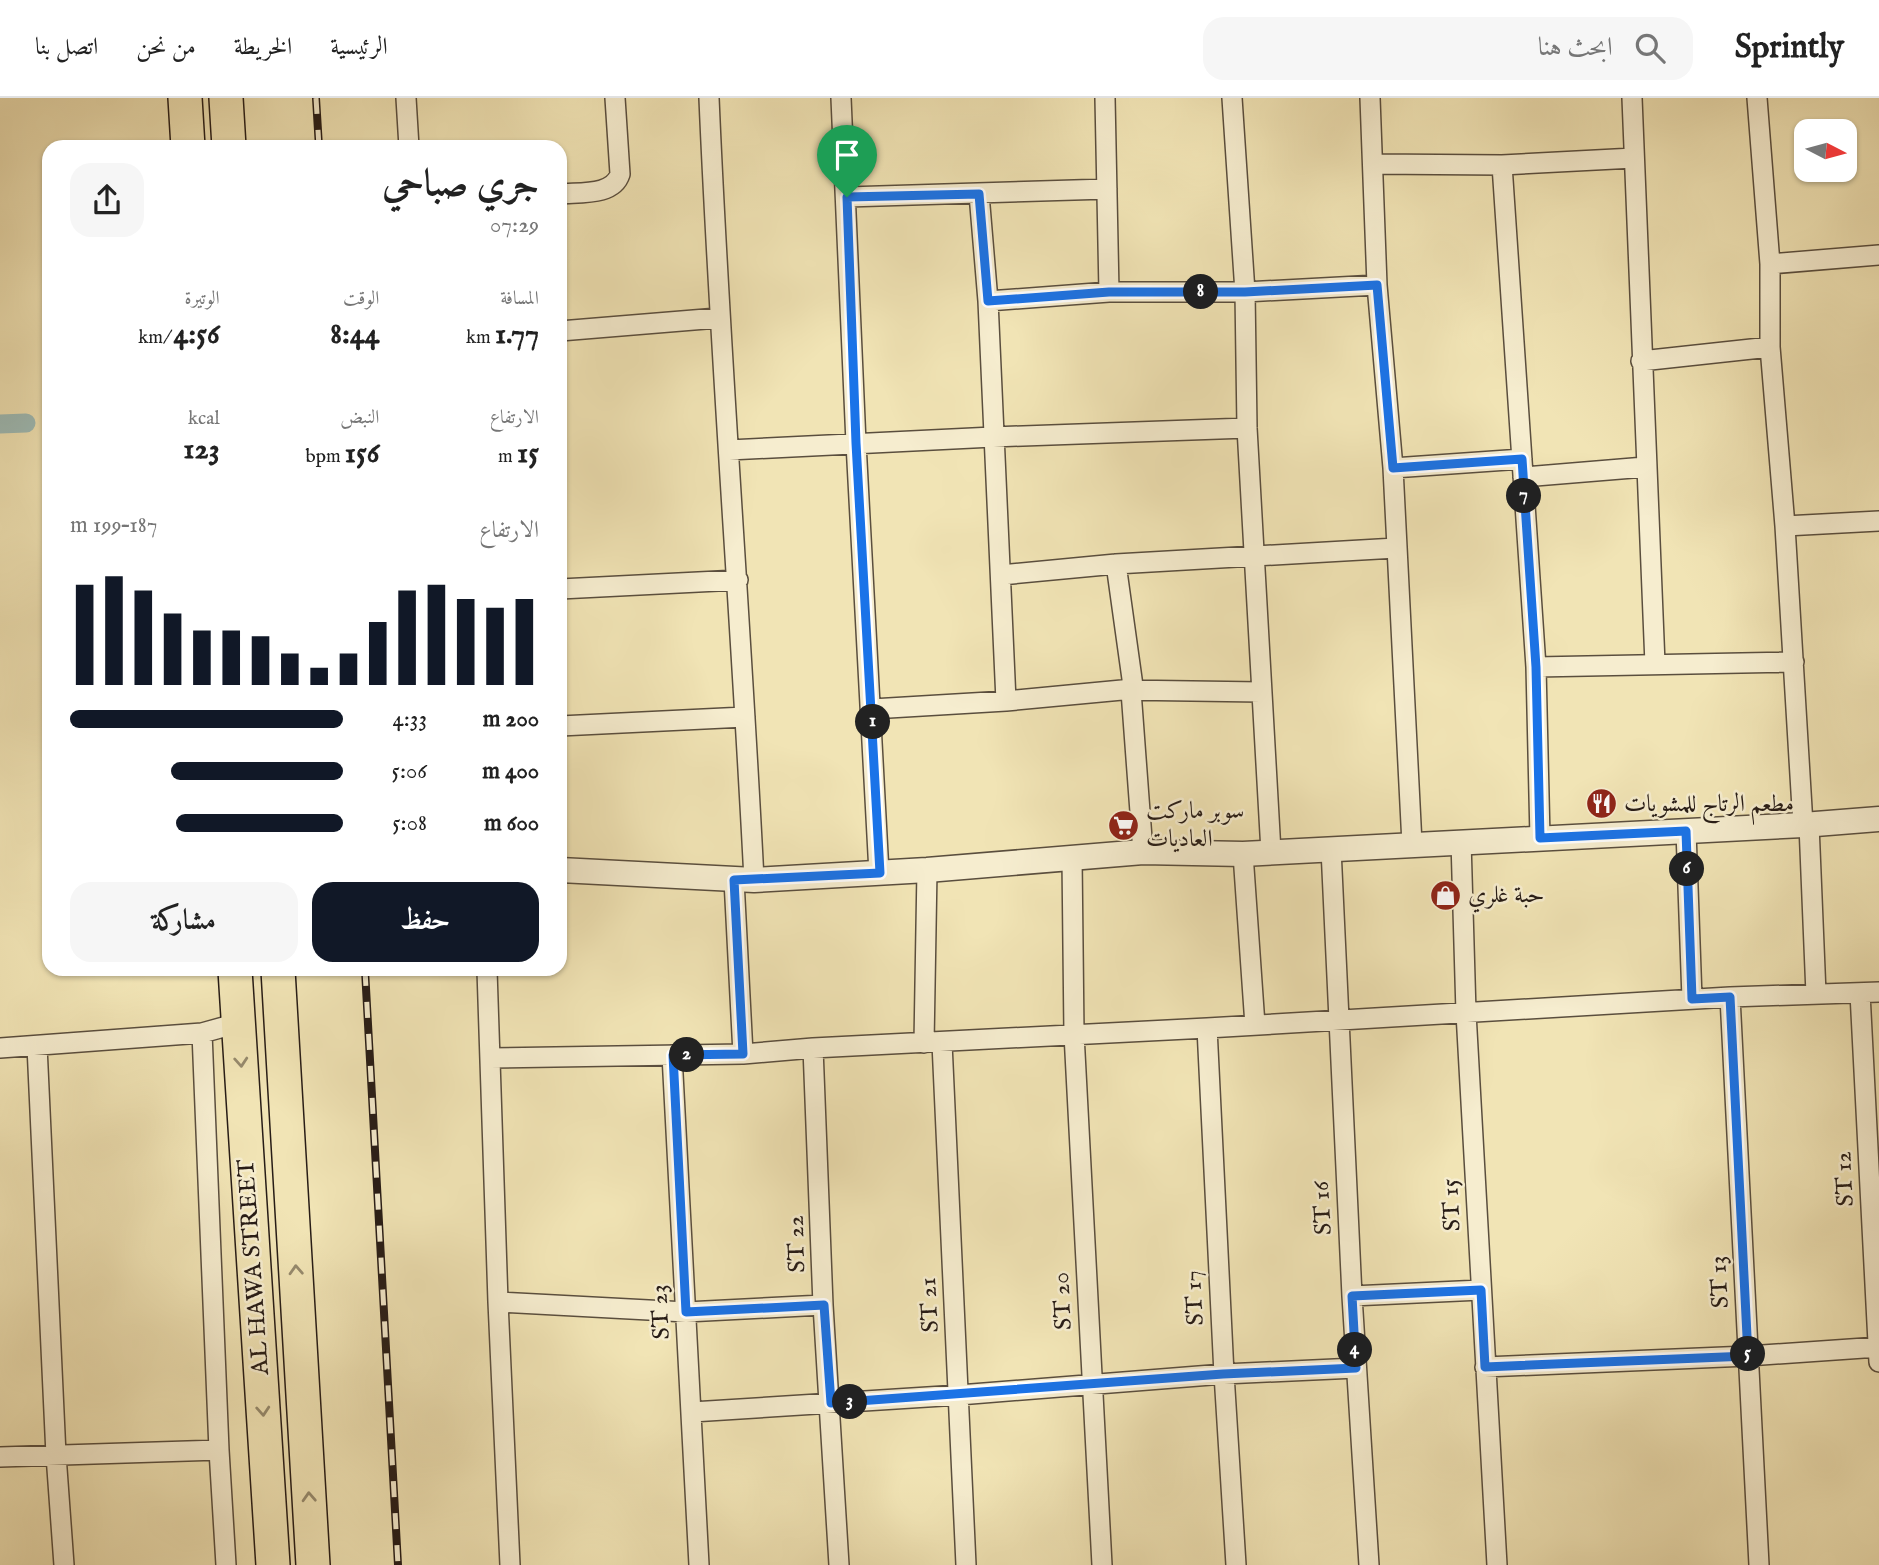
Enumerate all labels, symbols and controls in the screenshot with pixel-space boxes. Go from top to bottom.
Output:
search box [1203,17,1693,80]
text: Sprintly [1735,27,1844,69]
icon: search [1631,29,1669,67]
text: ابحث هنا [1538,31,1613,64]
text: اتصل بنا [35,32,98,63]
text: من نحن [136,32,196,63]
text: الخريطة [234,32,292,63]
text: الرئيسية [330,32,388,63]
north arrow [1794,119,1857,182]
map controls [1794,119,1857,182]
pin [817,125,877,197]
icon: arrive [828,136,866,174]
text: جري صباحي [382,161,539,209]
button: share [70,163,144,237]
text: 07:29 [490,211,539,240]
pin: 8 [1184,274,1218,310]
text: 8 [1197,279,1204,303]
text: الوتيرة [185,287,220,311]
text: الوقت [343,287,379,311]
text: المسافة [500,287,539,311]
text: 4:56 [174,316,220,354]
text: 8:44 [330,316,379,354]
text: 1.77 [495,316,539,354]
text: /km [138,326,174,350]
text: km [466,326,495,350]
text: النبض [340,406,379,430]
text: الارتفاع [490,406,539,430]
text: kcal [188,407,220,431]
text: 123 [183,431,220,469]
text: 156 [345,435,379,473]
text: 15 [517,435,539,473]
text: bpm [305,445,345,469]
text: m [498,445,517,469]
pin: 7 [1506,478,1542,514]
text: 7 [1519,483,1528,507]
text: 187–199 m [70,511,158,540]
text: الارتفاع [479,516,539,545]
pin: 1 [856,704,890,740]
text: 4:33 [392,705,427,734]
text: 200 m [483,705,539,734]
text: 1 [869,709,876,733]
text: 5:06 [392,757,427,786]
text: 400 m [482,757,539,786]
restaurant icon: مطعم الرتاج للمشويات [1584,787,1618,821]
place label: مطعم الرتاج للمشويات [1624,789,1794,825]
place label: سوبر ماركت العاديات [1146,796,1244,855]
supermarket icon: سوبر ماركت العاديات [1106,808,1140,842]
text: 5:08 [392,809,427,838]
text: 600 m [484,809,539,838]
pin: 6 [1670,852,1704,886]
text: 6 [1682,856,1691,880]
shop icon: حبة غلري [1428,878,1462,912]
place label: حبة غلري [1468,880,1545,913]
button: مشاركة [70,882,298,962]
button: حفظ [312,882,539,962]
pin: 2 [670,1038,704,1072]
text: 2 [682,1042,691,1066]
one-way arrow [233,1057,248,1068]
street label: ST 12 [1828,1151,1862,1207]
street label: AL HAWA STREET [231,1158,277,1377]
street label: ST 15 [1435,1178,1469,1232]
street label: ST 16 [1306,1179,1340,1236]
street label: ST 22 [781,1215,813,1273]
street label: ST 13 [1703,1255,1737,1309]
one-way arrow [289,1264,304,1275]
street label: ST 17 [1178,1270,1212,1326]
street label: ST 20 [1046,1271,1080,1331]
street label: ST 21 [913,1277,947,1333]
street label: ST 23 [644,1284,678,1340]
pin: 4 [1338,1332,1372,1368]
pin: 5 [1730,1336,1766,1372]
text: 4 [1350,1337,1359,1361]
text: 5 [1744,1341,1751,1365]
pin: 3 [832,1384,868,1420]
text: 3 [846,1389,853,1413]
one-way arrow [255,1406,270,1417]
one-way arrow [302,1491,317,1502]

